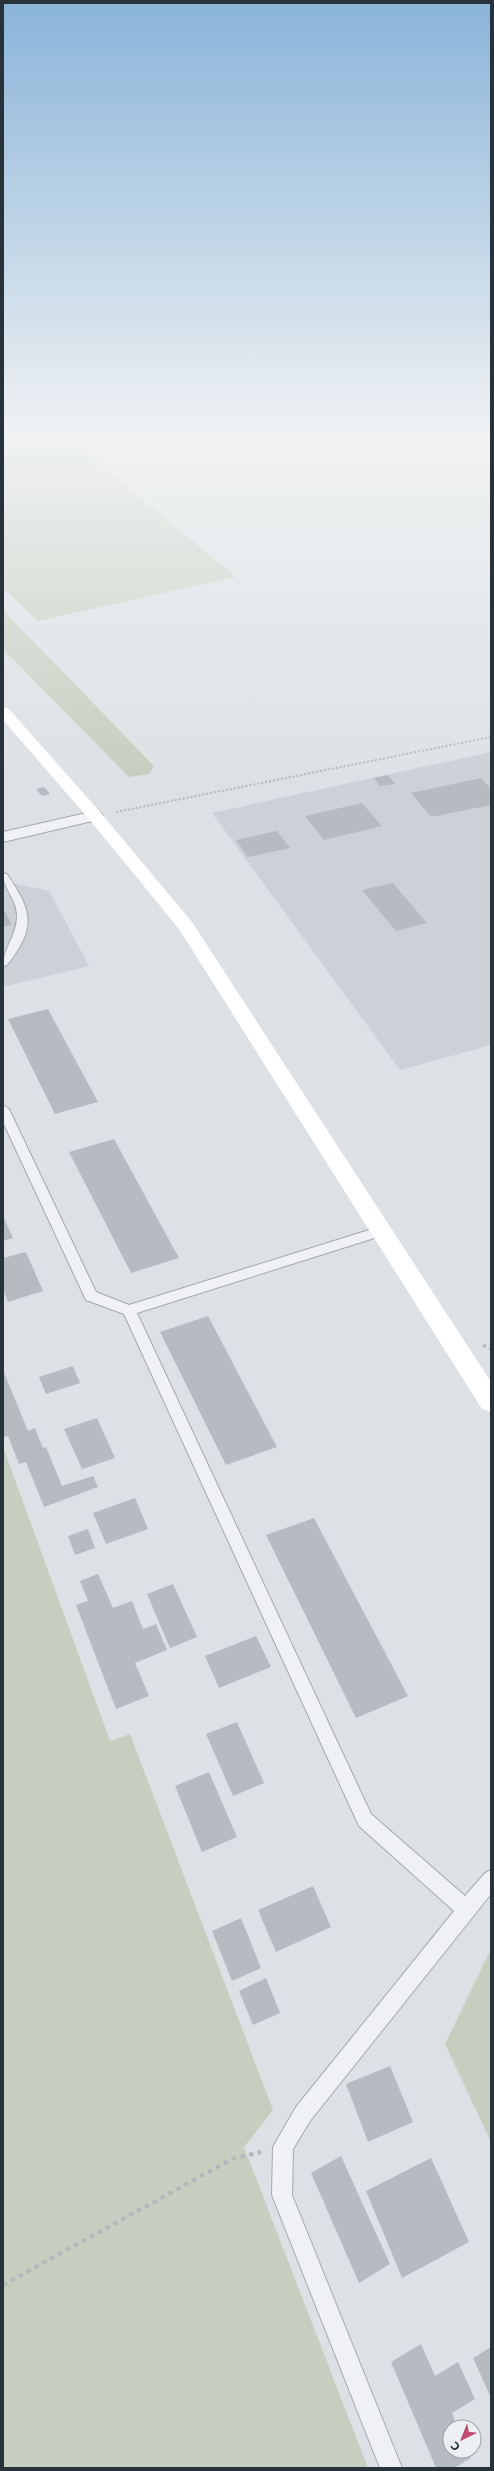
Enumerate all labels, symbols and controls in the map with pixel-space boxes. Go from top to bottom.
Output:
north arrow [442,2419,482,2459]
text: С [447,2439,462,2454]

